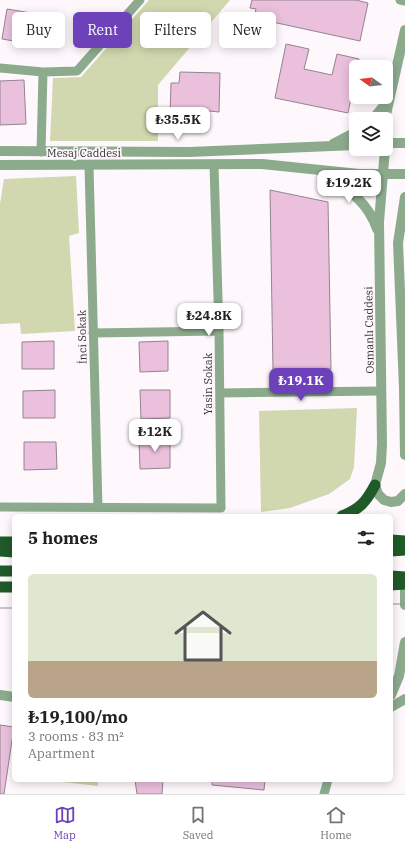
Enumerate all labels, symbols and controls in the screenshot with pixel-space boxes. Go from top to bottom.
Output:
chip: Buy [12,12,65,48]
chip: Rent [73,12,132,48]
chip: Filters [140,12,211,48]
chip: New [219,12,276,48]
north arrow [349,60,393,104]
map controls [349,60,393,156]
pin: ₺35.5K [145,107,211,141]
text: ₺35.5K [155,111,201,128]
button: layers [349,112,393,156]
street label: Mesaj Caddesi [47,146,121,160]
pin: ₺19.2K [316,170,382,204]
text: ₺19.2K [326,174,372,191]
street label: Osmanlı Caddesi [361,286,377,374]
pin: ₺24.8K [176,303,242,337]
text: ₺24.8K [186,307,232,324]
street label: İnci Sokak [75,309,89,364]
street label: Yasin Sokak [201,352,215,415]
pin: ₺19.1K [268,368,334,402]
text: ₺19.1K [278,372,324,389]
pin: ₺12K [131,419,179,453]
text: ₺12K [138,423,172,440]
text: 5 homes [28,527,98,549]
icon: filters [355,527,377,549]
icon: home [167,600,239,672]
text: ₺19,100/mo [28,706,128,728]
text: 3 rooms · 83 m² [28,728,124,745]
text: Apartment [28,745,95,762]
tab: Map [53,804,76,842]
tab: Saved [183,804,213,842]
tab: Home [320,804,352,842]

